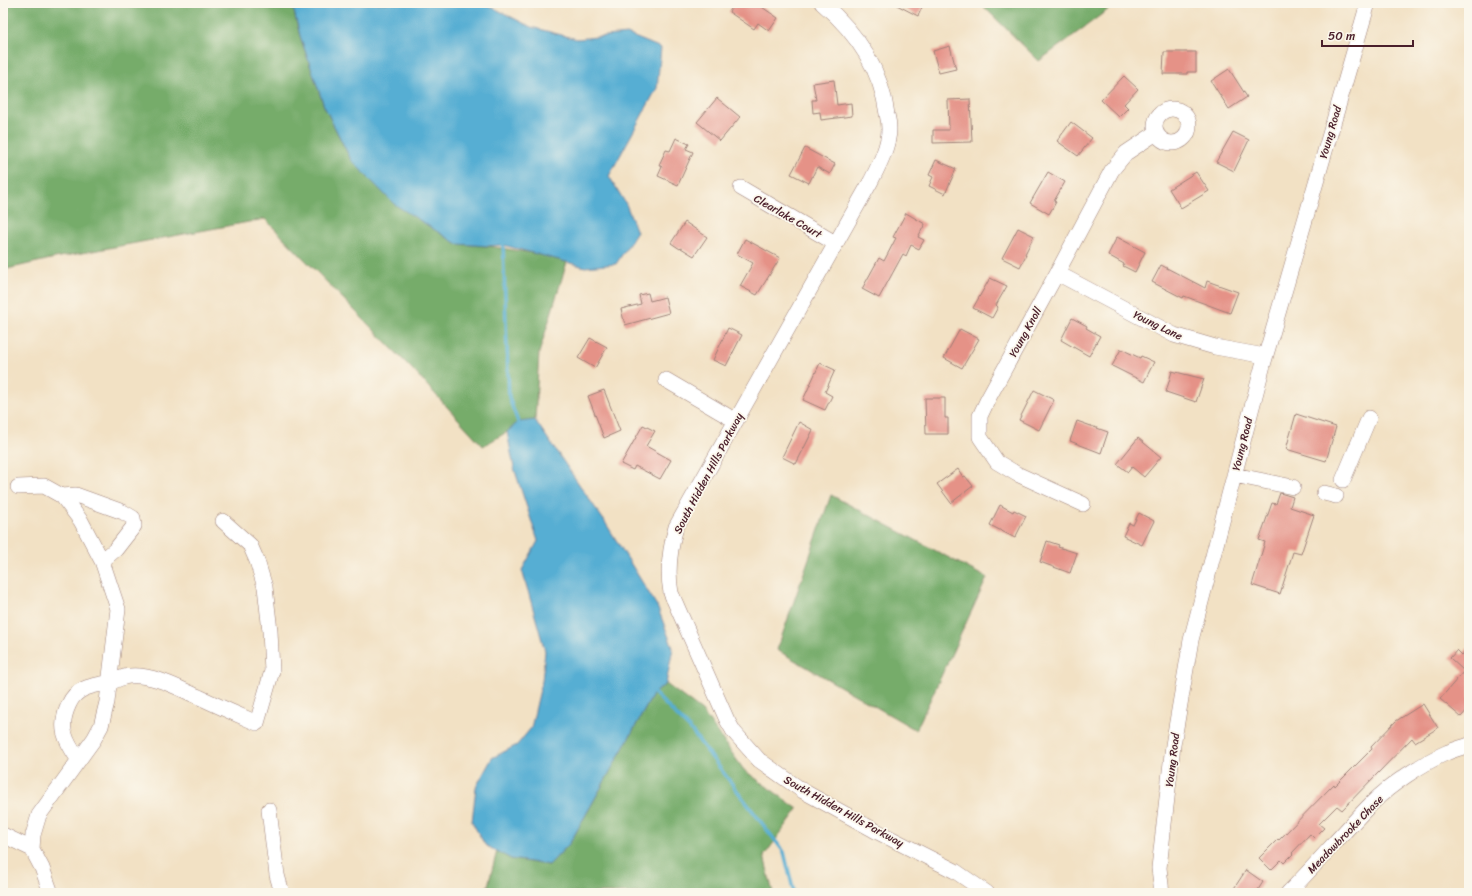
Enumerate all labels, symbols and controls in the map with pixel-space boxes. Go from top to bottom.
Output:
scale bar [1322,22,1413,48]
text: 50 m [1328,25,1355,47]
street label: Young Road [1314,102,1347,161]
street label: Clearlake Court [750,189,826,244]
street label: Young Knoll [1004,303,1048,361]
street label: Young Lane [1130,305,1186,346]
street label: South Hidden Hills Parkway [668,409,749,537]
street label: Young Road [1227,414,1259,473]
street label: Young Road [1160,731,1185,788]
street label: South Hidden Hills Parkway [780,770,908,853]
street label: Meadowbrooke Chase [1303,790,1388,878]

